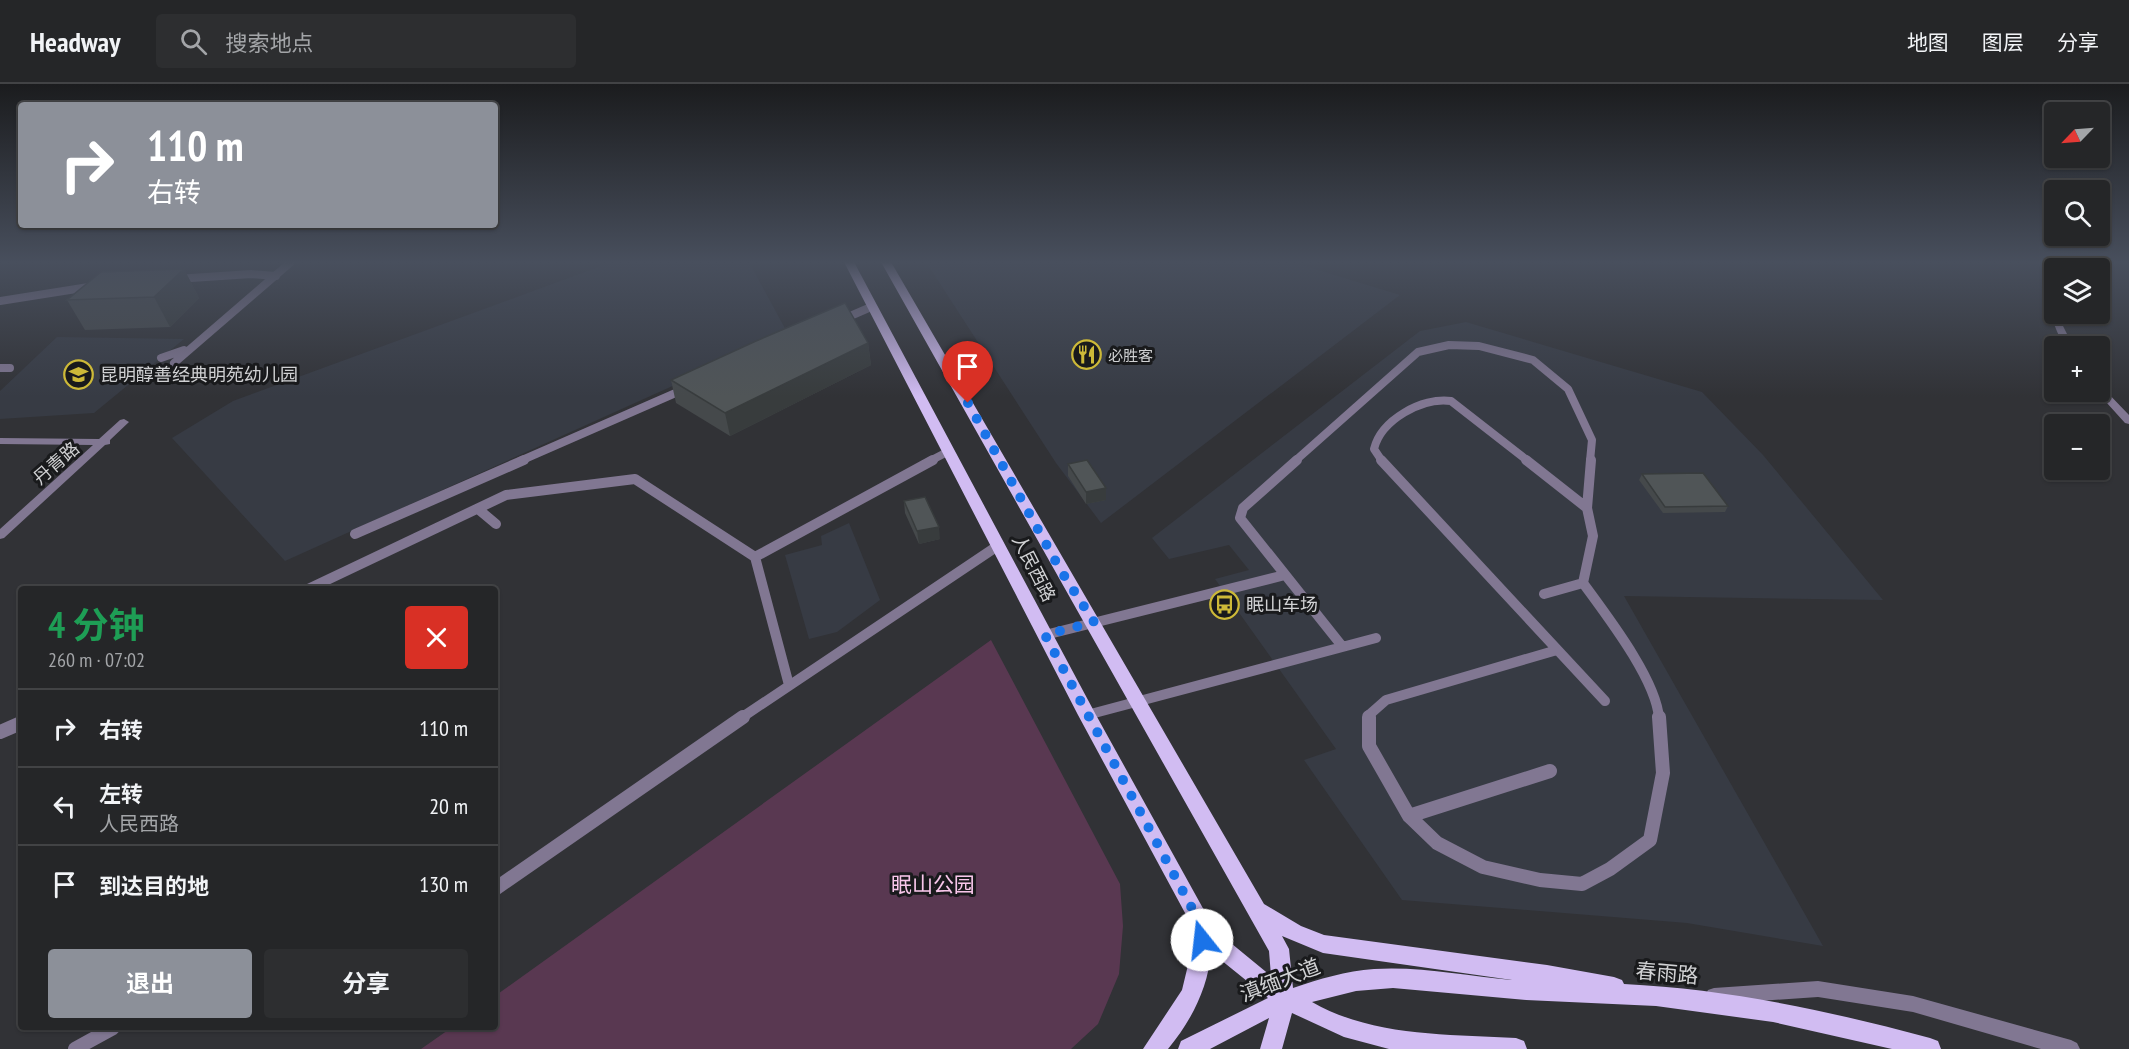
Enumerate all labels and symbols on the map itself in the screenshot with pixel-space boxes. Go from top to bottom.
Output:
north arrow [2044,102,2110,168]
restaurant icon: 必胜客 [1071,339,1103,371]
pin [942,341,993,403]
place label: 必胜客 [1108,346,1153,365]
school or university icon: 昆明醇善经典明苑幼儿园 [63,358,95,390]
place label: 昆明醇善经典明苑幼儿园 [100,363,298,386]
street label: 丹青路 [28,437,84,489]
street label: 人民西路 [1007,531,1061,605]
bus stop icon: 眠山车场 [1209,588,1241,620]
place label: 眠山车场 [1246,593,1318,616]
park label: 眠山公园 [891,871,975,898]
position arrow [1170,908,1234,972]
street label: 滇缅大道 [1236,952,1324,1008]
street label: 春雨路 [1634,957,1700,989]

